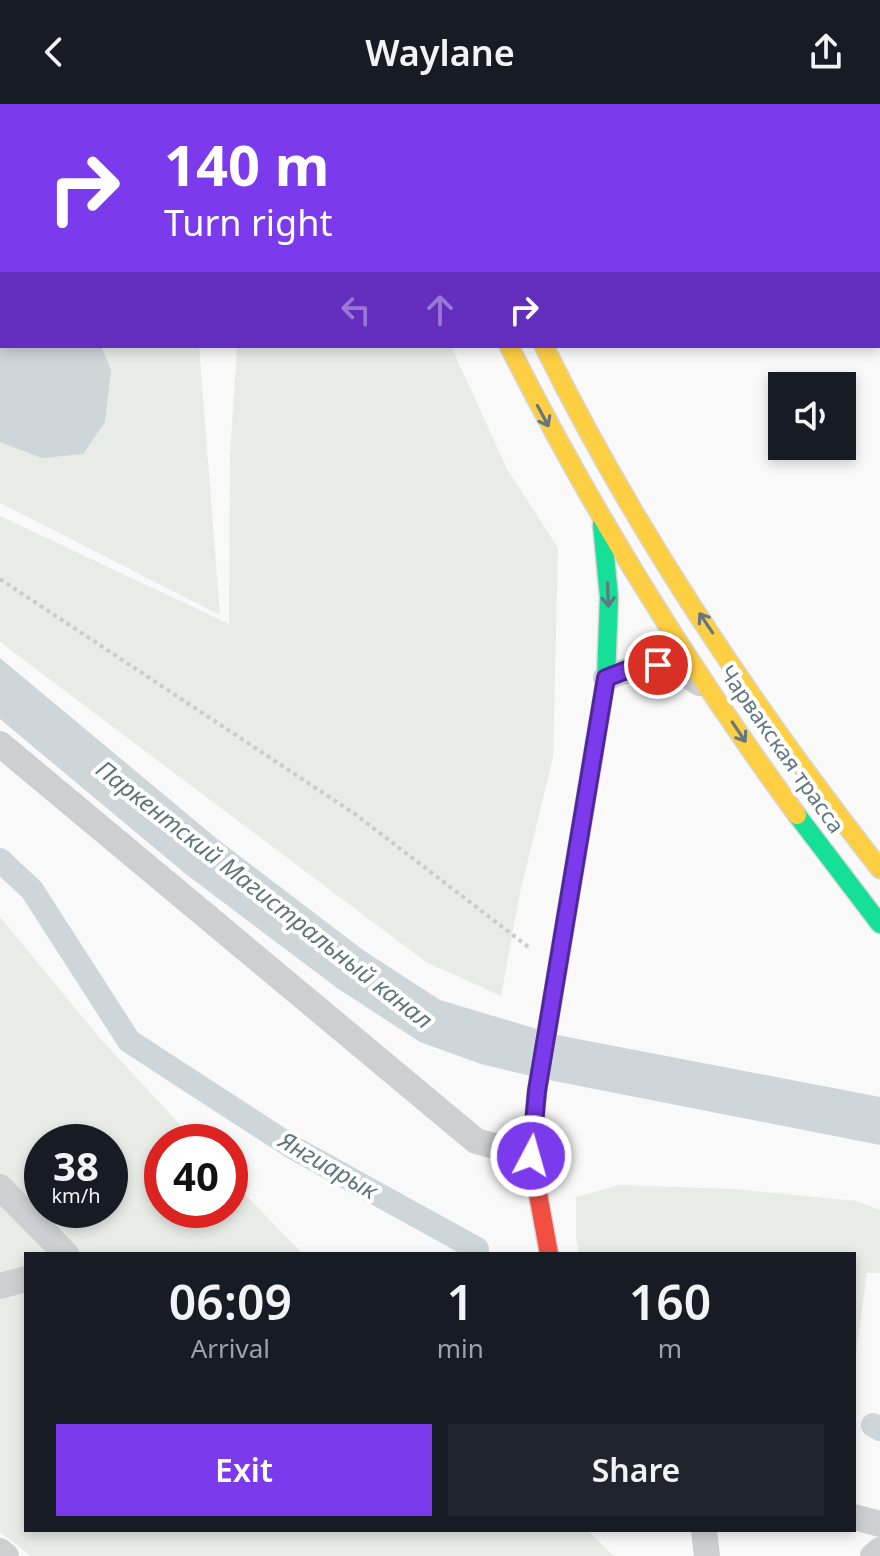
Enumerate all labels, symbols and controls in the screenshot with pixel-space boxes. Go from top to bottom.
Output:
text: Waylane [365,28,515,77]
icon: back [32,30,76,74]
icon: share [804,30,848,74]
text: 140 m [164,126,329,202]
icon: right [32,136,136,240]
text: Turn right [164,198,332,247]
icon: left [334,288,378,332]
icon: ahead [418,288,462,332]
icon: right [502,288,546,332]
map controls [768,372,856,460]
button: sound [768,372,856,460]
one-way arrow [535,404,551,427]
one-way arrow [601,581,616,608]
one-way arrow [697,612,714,634]
pin [624,631,692,699]
icon: arrive [636,643,680,687]
street label: Чарвакская трасса [714,658,852,838]
one-way arrow [731,720,747,743]
water label: Паркентский Магистральный канал [90,752,440,1036]
position arrow [489,1114,573,1198]
water label: Янгиарык [272,1123,385,1207]
speed limit sign: 40 [144,1124,248,1228]
text: 38 [53,1138,99,1193]
text: km/h [51,1182,101,1209]
text: 06:09 [169,1269,292,1334]
text: 1 [447,1269,474,1334]
text: 160 [629,1269,711,1334]
text: Arrival [191,1330,270,1366]
text: min [437,1330,484,1366]
text: m [658,1330,682,1366]
button: Exit [56,1424,432,1516]
button: Share [448,1424,824,1516]

